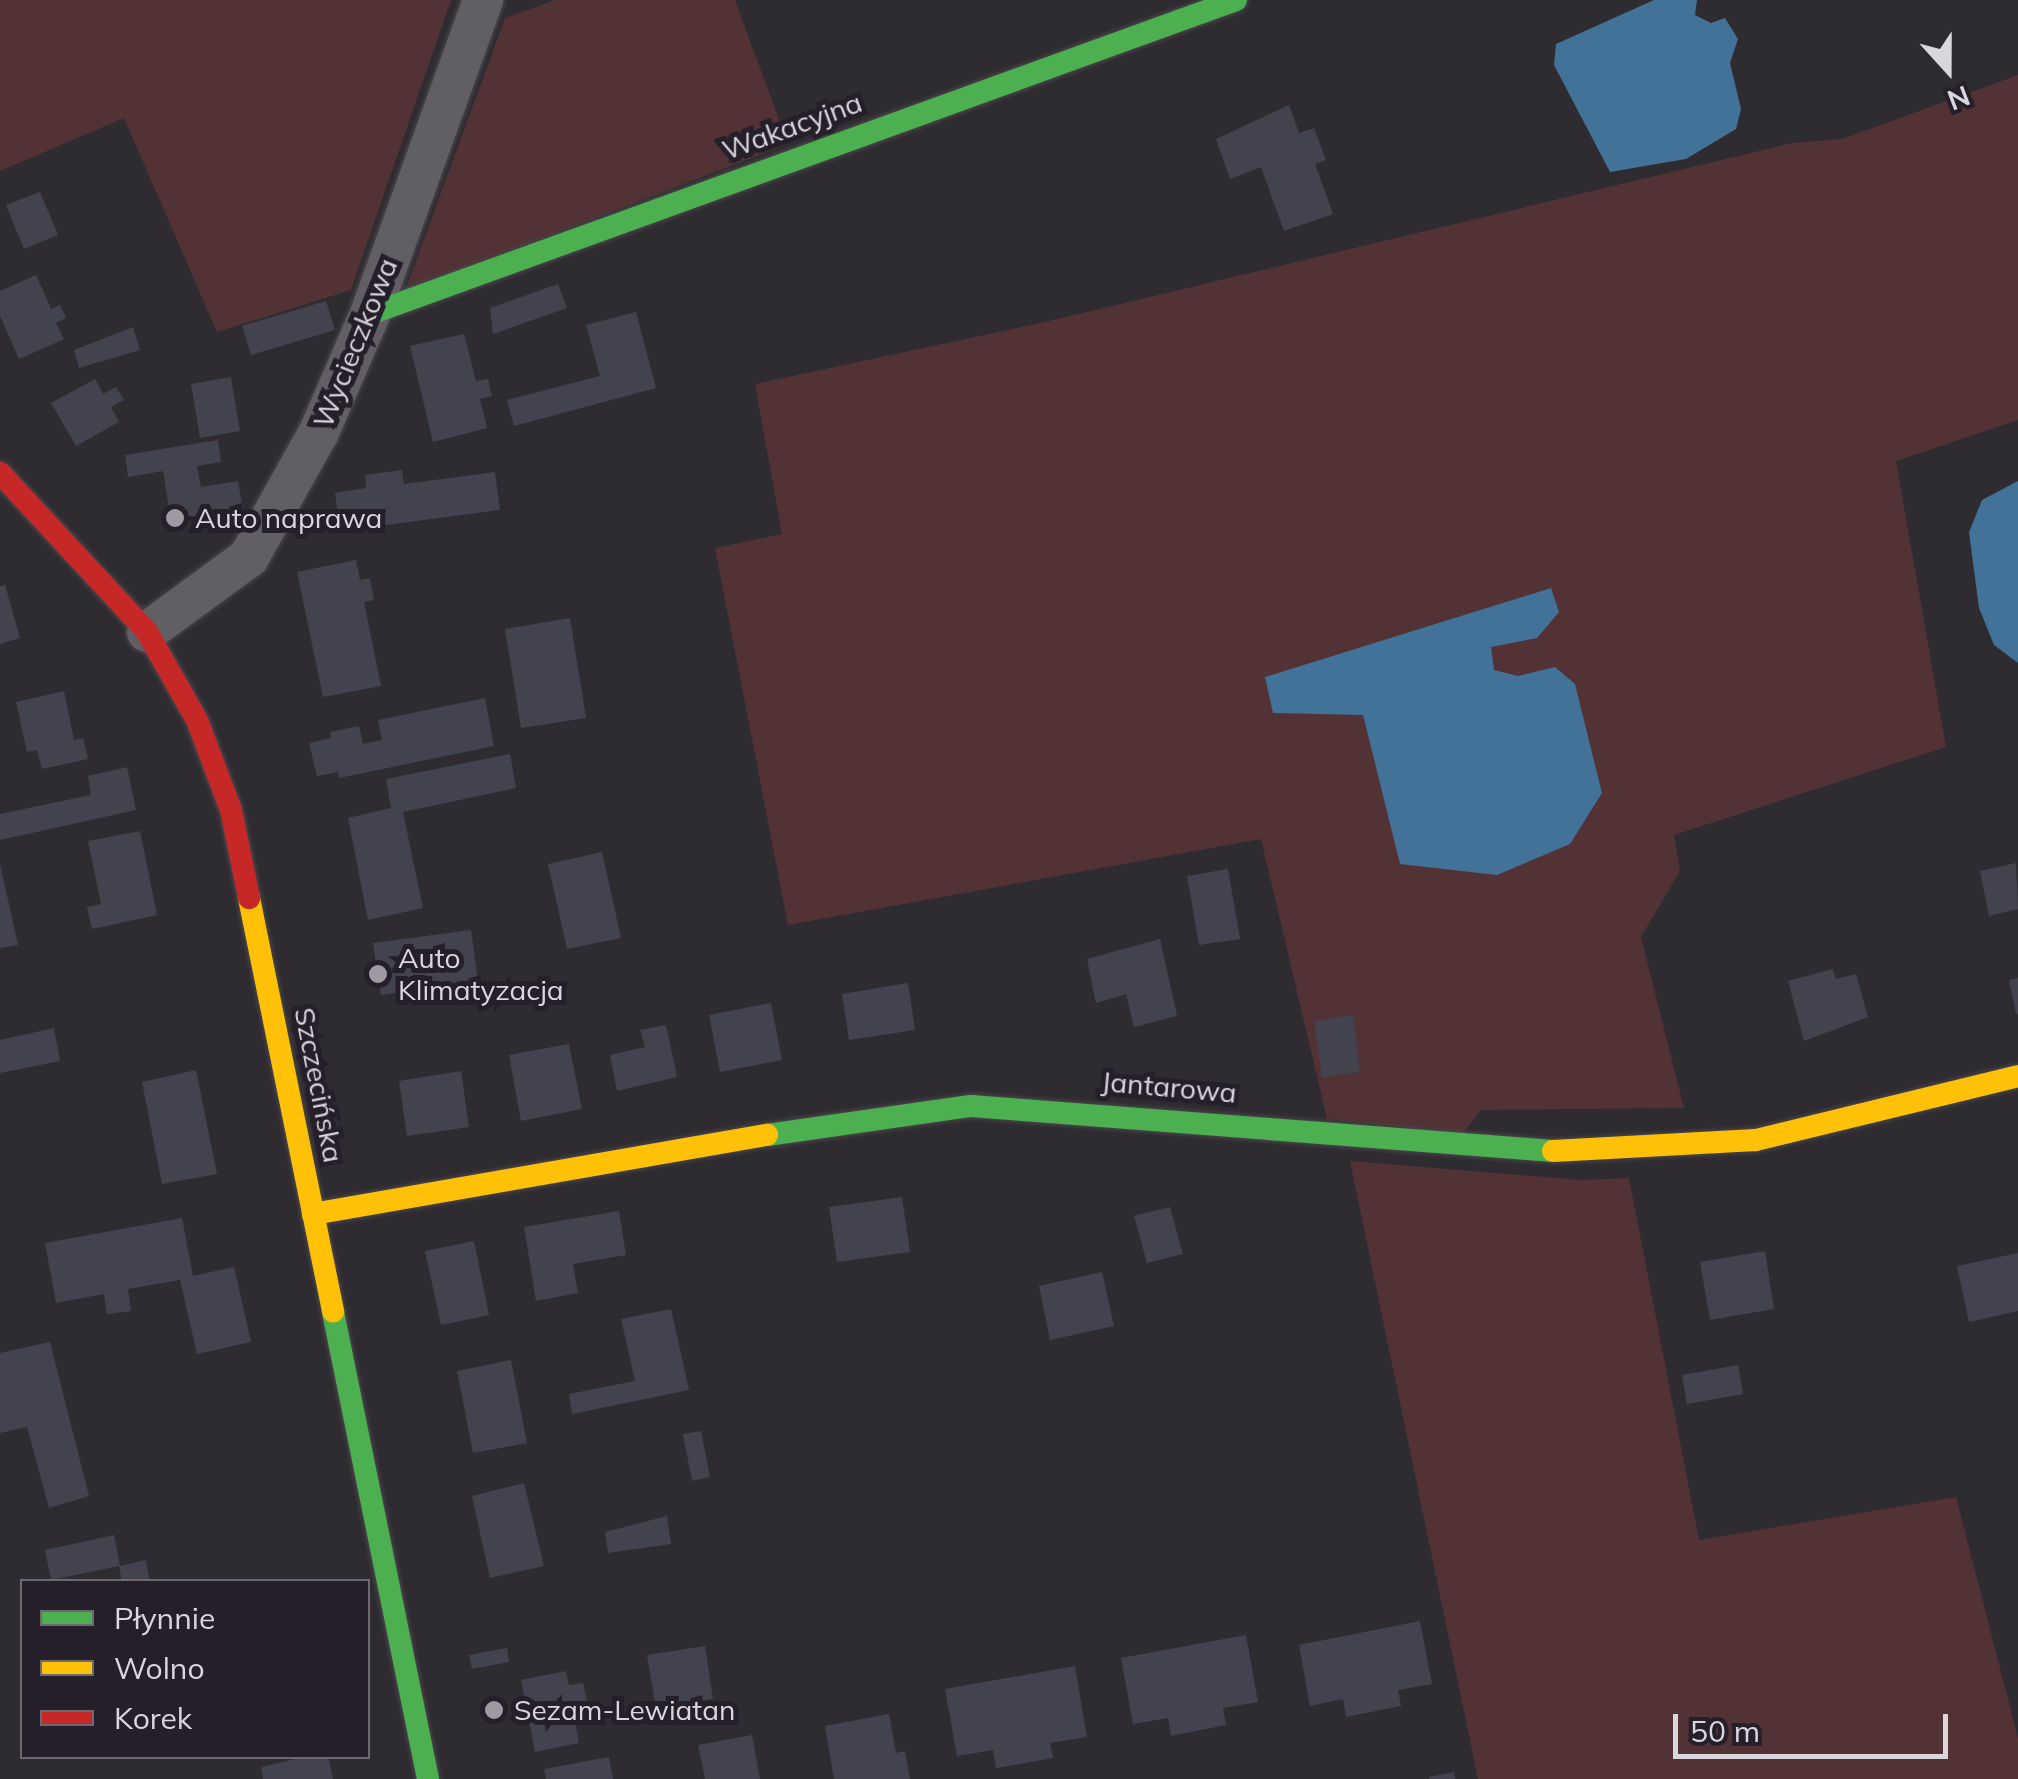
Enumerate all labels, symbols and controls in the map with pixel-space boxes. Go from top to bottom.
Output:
north arrow [1898,20,1998,120]
text: N [1943,78,1975,119]
street label: Wakacyjna [718,85,866,167]
street label: Wycieczkowa [306,253,404,433]
place label: Auto naprawa [195,501,382,535]
marker: Auto naprawa [164,507,186,529]
place label: Auto Klimatyzacja [398,941,564,1007]
marker: Auto Klimatyzacja [367,963,389,985]
street label: Szczecińska [288,1005,350,1165]
street label: Jantarowa [1100,1064,1238,1110]
legend [20,1579,370,1759]
text: Płynnie [114,1599,215,1637]
text: Wolno [114,1649,205,1687]
place label: Sezam-Lewiatan [514,1693,735,1727]
scale bar [1678,1694,1953,1756]
text: Korek [114,1699,192,1737]
marker: Sezam-Lewiatan [483,1699,505,1721]
text: 50 m [1690,1712,1760,1750]

